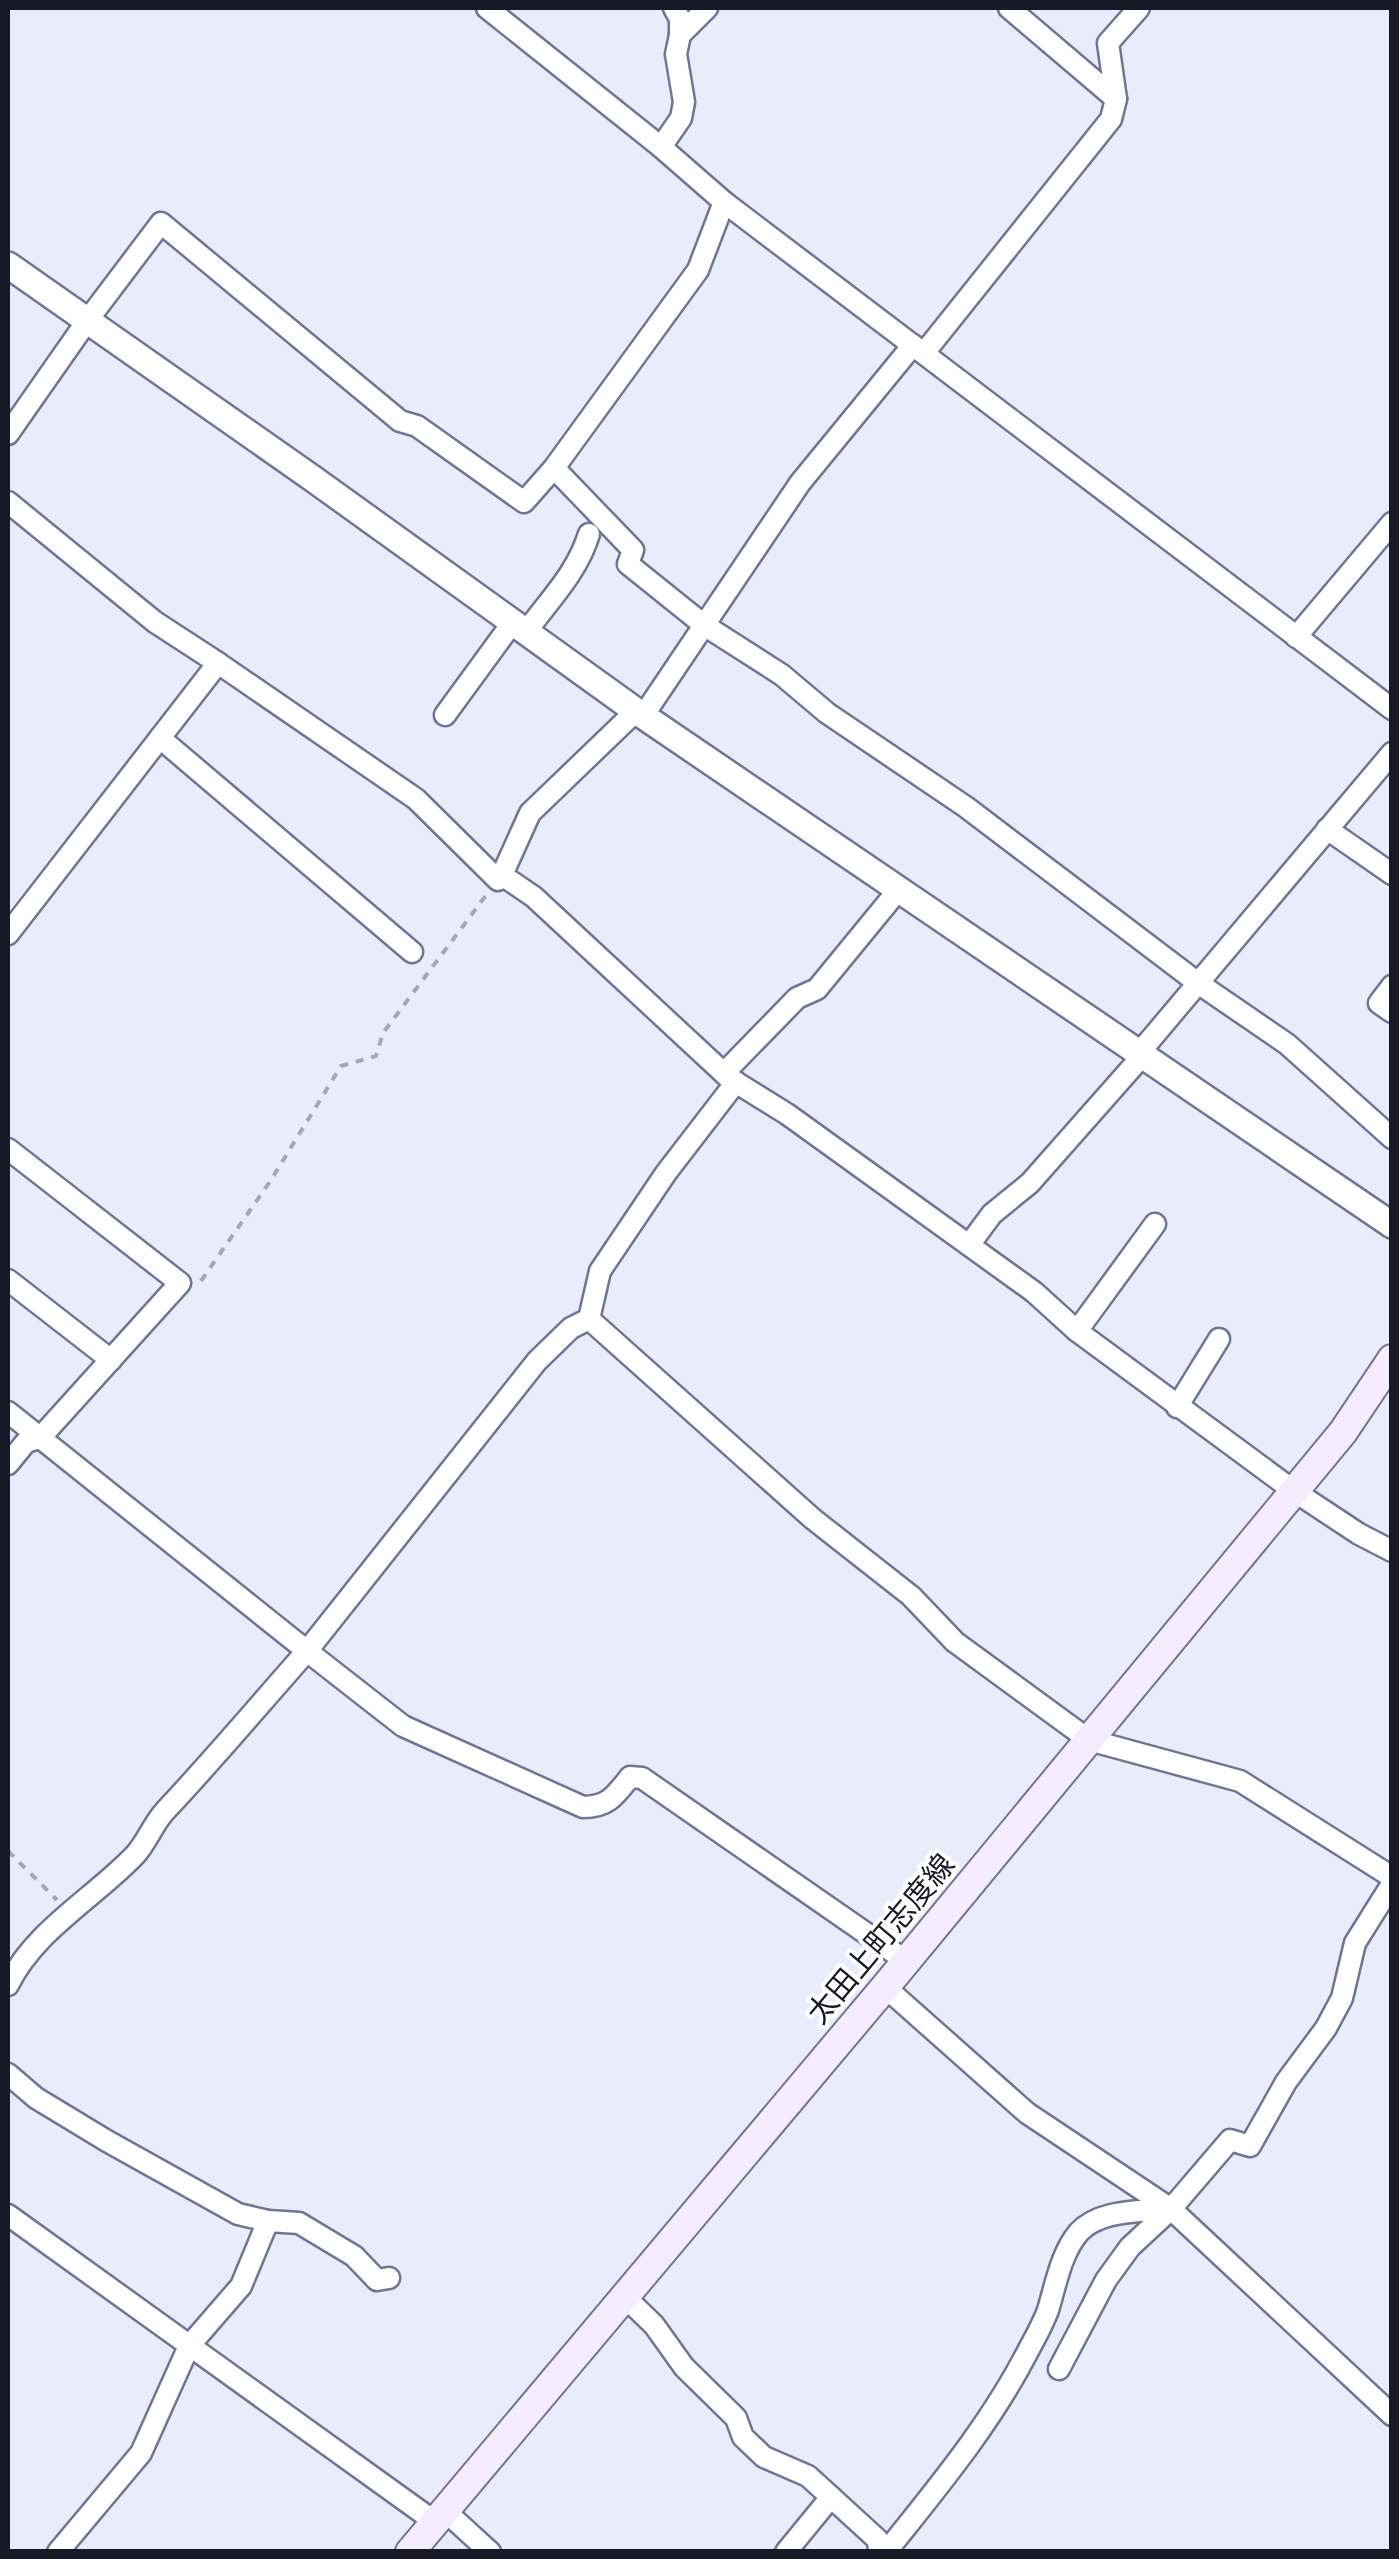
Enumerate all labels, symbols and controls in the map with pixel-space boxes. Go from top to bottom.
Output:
street label: 太田上町志度線 [797,1845,962,2031]

